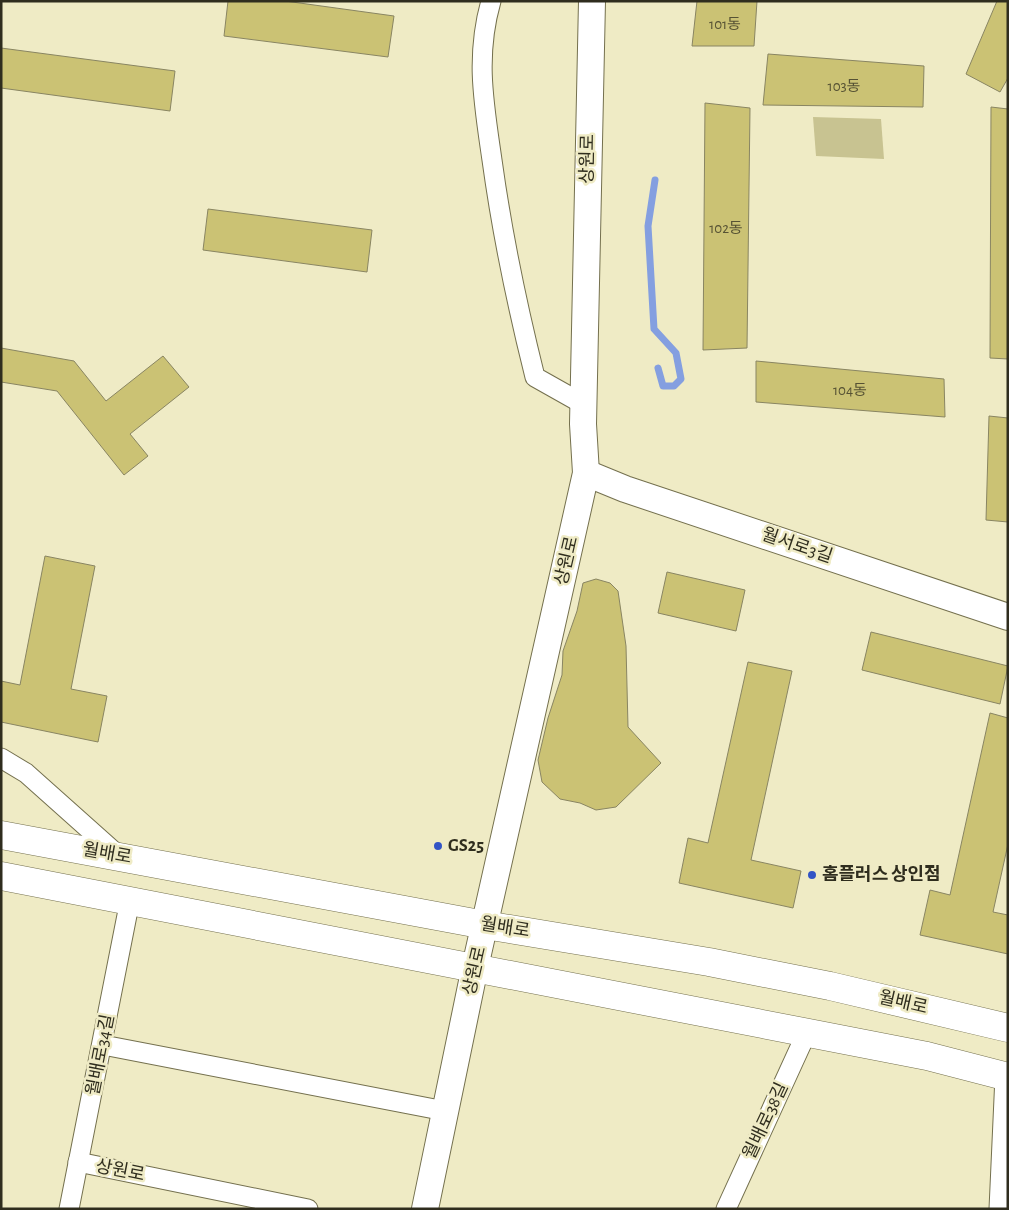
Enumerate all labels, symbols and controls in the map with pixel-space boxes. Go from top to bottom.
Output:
house number: 101동 [709,17,741,32]
house number: 103동 [827,79,861,94]
street label: 상원로 [577,134,597,184]
house number: 102동 [709,221,743,236]
house number: 104동 [833,383,867,398]
street label: 월서로3길 [759,525,835,566]
street label: 상원로 [551,534,581,587]
place label: GS25 [448,837,484,855]
street label: 월배로 [81,840,133,867]
marker: GS25 [432,840,444,852]
place label: 홈플러스 상인점 [822,865,941,884]
marker: 홈플러스 상인점 [806,869,818,881]
street label: 월배로 [479,914,531,941]
street label: 상원로 [459,944,489,997]
street label: 월배로 [877,988,929,1017]
street label: 월배로34길 [83,1013,118,1097]
street label: 월배로38길 [740,1080,792,1162]
street label: 상원로 [94,1155,146,1185]

